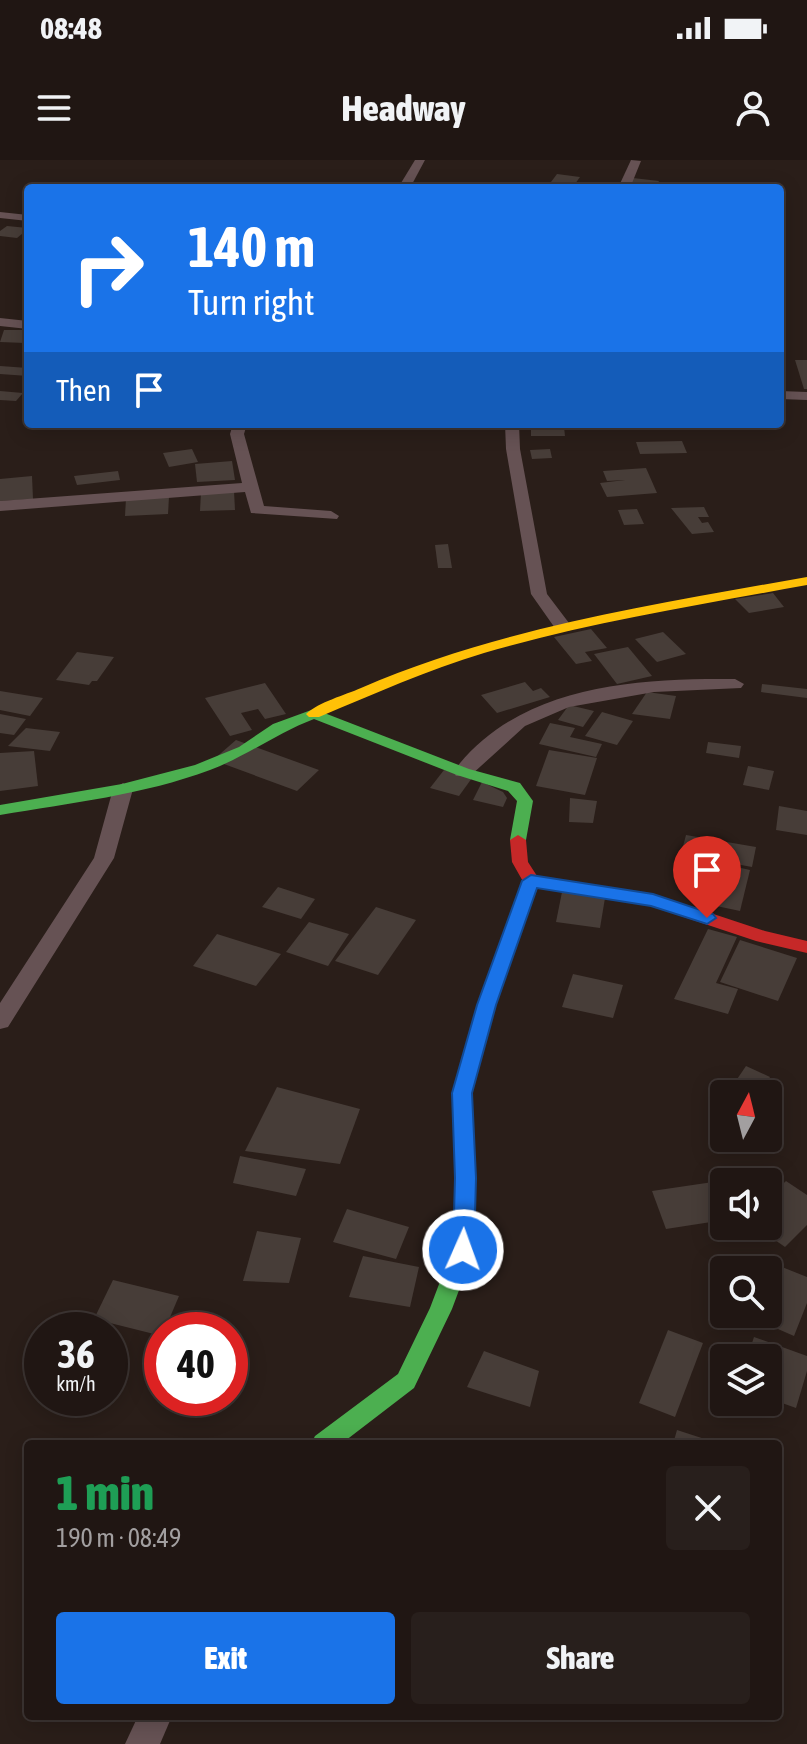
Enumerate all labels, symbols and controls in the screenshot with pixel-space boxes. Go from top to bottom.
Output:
text: 08:48 [40,11,102,45]
icon: menu [32,86,76,130]
icon: person [731,86,775,130]
text: Headway [342,87,465,129]
text: 140 m [188,215,315,279]
icon: right [56,216,160,320]
text: Turn right [188,281,315,323]
icon: arrive [127,368,171,412]
text: Then [56,373,111,407]
pin [673,836,741,918]
icon: arrive [685,848,729,892]
north arrow [710,1080,782,1152]
map controls [710,1080,782,1416]
button: sound [710,1168,782,1240]
position arrow [421,1208,505,1292]
button: search [710,1256,782,1328]
speed limit sign: 40 [144,1312,248,1416]
text: 36 [57,1331,95,1376]
button: layers [710,1344,782,1416]
text: km/h [56,1372,96,1395]
text: 1 min [56,1465,154,1520]
button: close [666,1466,750,1550]
text: 190 m · 08:49 [56,1523,181,1553]
button: Exit [56,1612,395,1704]
button: Share [411,1612,750,1704]

